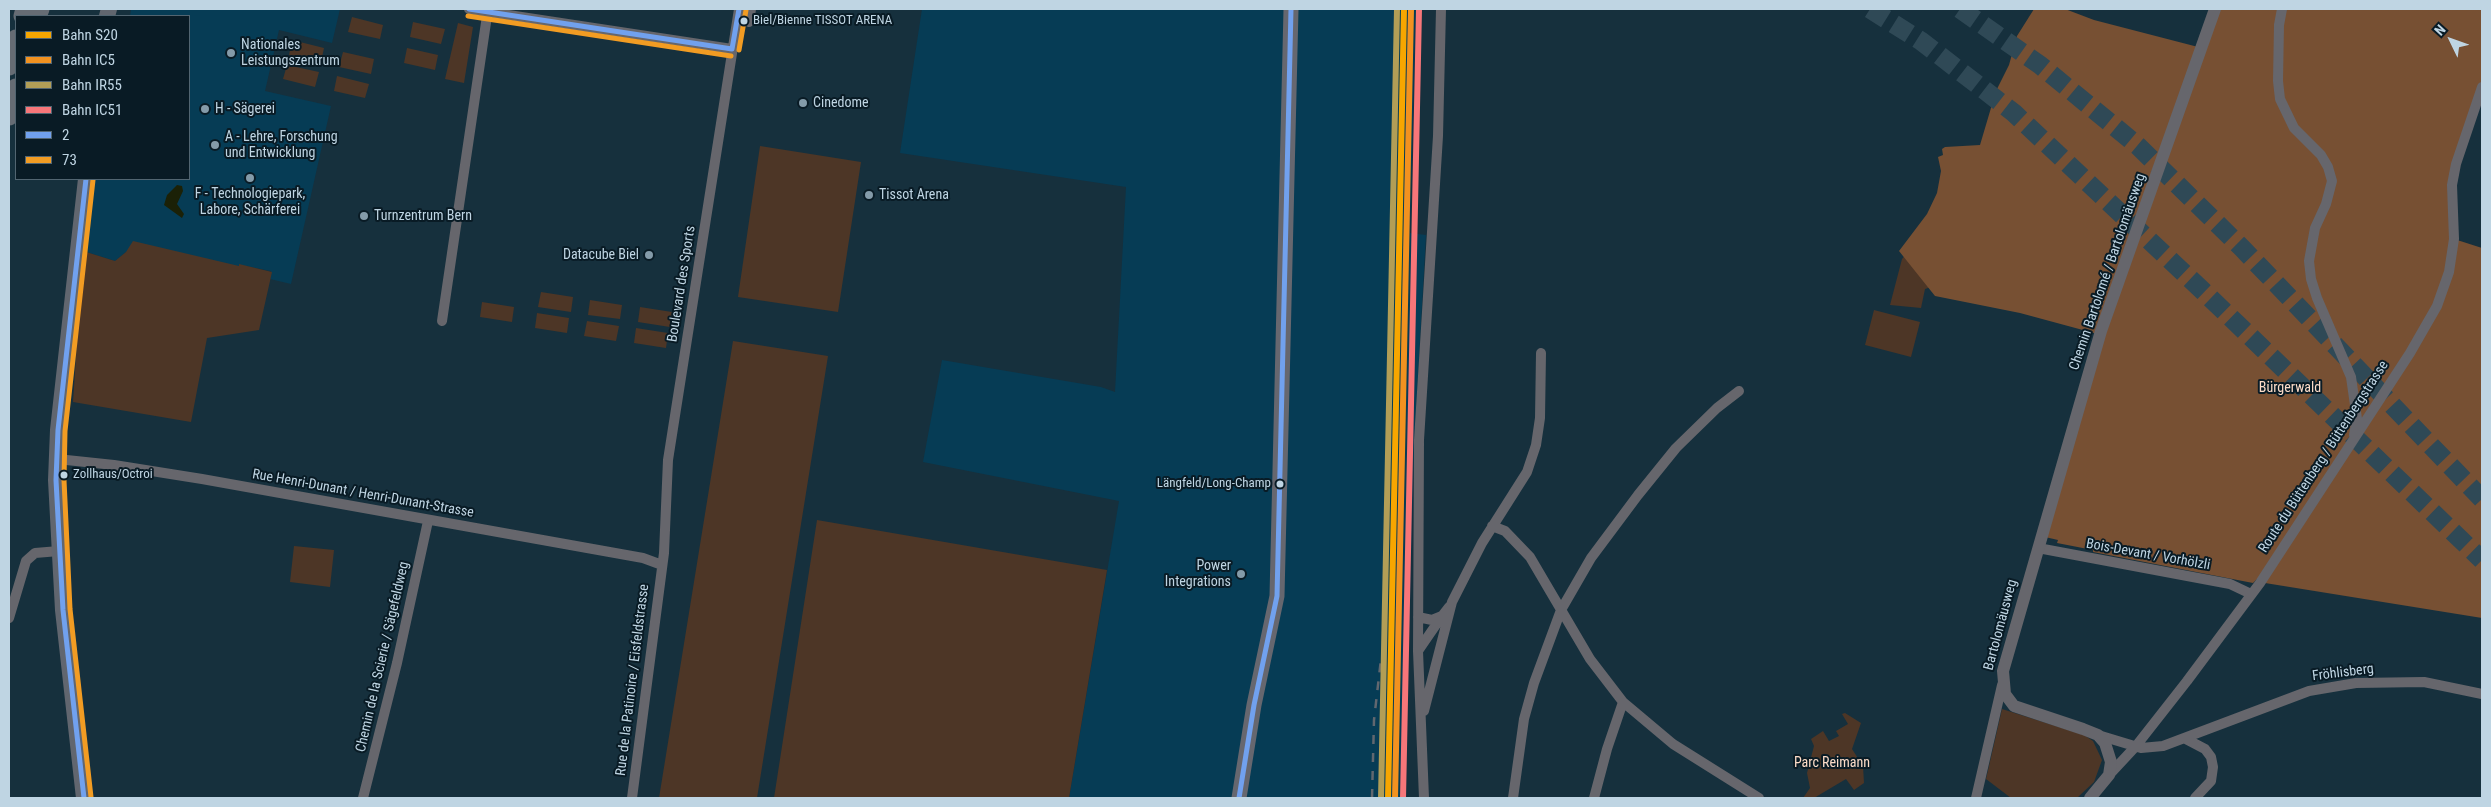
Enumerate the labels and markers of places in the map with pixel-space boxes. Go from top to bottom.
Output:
place label: Biel/Bienne TISSOT ARENA [753,13,892,29]
marker: Biel/Bienne TISSOT ARENA [739,16,749,26]
place label: Nationales Leistungszentrum [241,37,340,70]
marker: Nationales Leistungszentrum [225,47,237,59]
place label: Cinedome [813,95,869,111]
marker: Cinedome [797,97,809,109]
place label: H - Sägerei [215,101,275,117]
marker: H - Sägerei [199,103,211,115]
place label: A - Lehre, Forschung und Entwicklung [225,129,338,162]
marker: A - Lehre, Forschung und Entwicklung [209,139,221,151]
marker: F - Technologiepark, Labore, Schärferei [244,172,256,184]
place label: F - Technologiepark, Labore, Schärferei [195,186,305,218]
place label: Tissot Arena [879,187,949,203]
marker: Tissot Arena [863,189,875,201]
place label: Turnzentrum Bern [374,208,472,224]
marker: Turnzentrum Bern [358,210,370,222]
place label: Datacube Biel [563,247,639,263]
marker: Datacube Biel [643,249,655,261]
place label: Zollhaus/Octroi [73,467,153,483]
marker: Zollhaus/Octroi [59,470,69,480]
place label: Längfeld/Long-Champ [1157,476,1271,492]
marker: Längfeld/Long-Champ [1275,479,1285,489]
place label: Power Integrations [1165,558,1231,590]
marker: Power Integrations [1235,568,1247,580]

